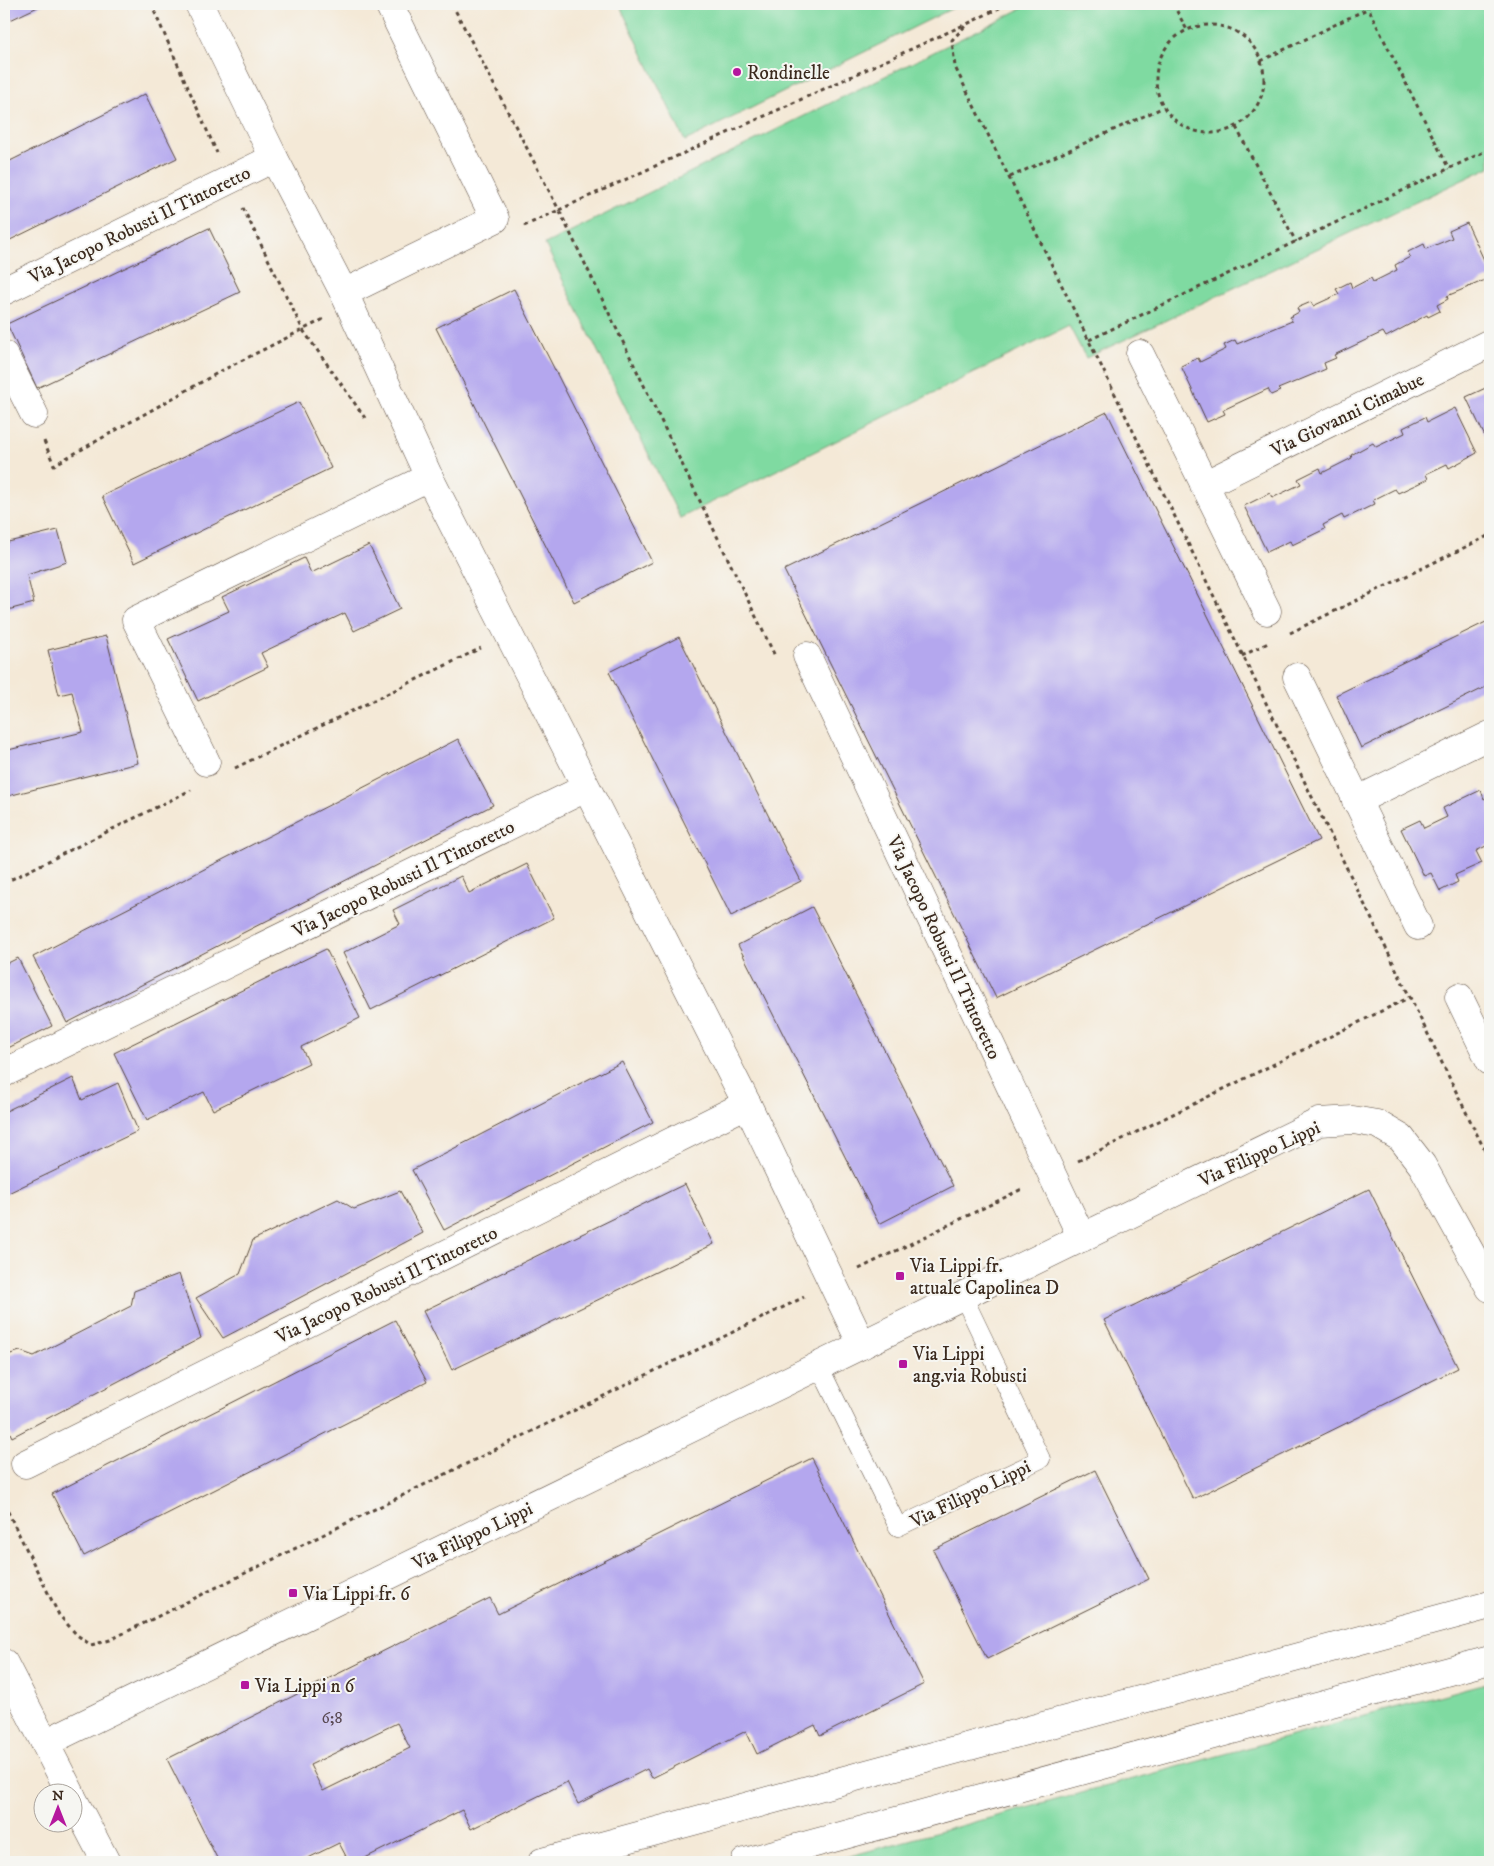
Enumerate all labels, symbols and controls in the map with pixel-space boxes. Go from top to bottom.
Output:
place label: Rondinelle [747,62,830,85]
marker: Rondinelle [731,66,743,78]
street label: Via Jacopo Robusti Il Tintoretto [24,162,254,290]
street label: Via Giovanni Cimabue [1267,368,1428,463]
street label: Via Jacopo Robusti Il Tintoretto [288,816,518,944]
street label: Via Jacopo Robusti Il Tintoretto [881,831,1006,1063]
street label: Via Filippo Lippi [1194,1116,1324,1193]
street label: Via Jacopo Robusti Il Tintoretto [271,1222,501,1350]
place label: Via Lippi fr. attuale Capolinea D [909,1255,1059,1300]
marker: Via Lippi fr. attuale Capolinea D [894,1270,906,1282]
place label: Via Lippi ang.via Robusti [912,1343,1027,1388]
marker: Via Lippi ang.via Robusti [897,1358,909,1370]
street label: Via Filippo Lippi [906,1455,1035,1534]
street label: Via Filippo Lippi [408,1497,537,1576]
place label: Via Lippi fr. 6 [302,1583,411,1606]
marker: Via Lippi fr. 6 [287,1587,299,1599]
place label: Via Lippi n 6 [254,1675,356,1698]
marker: Via Lippi n 6 [239,1679,251,1691]
house number: 6;8 [321,1708,343,1728]
north arrow [32,1784,82,1834]
text: N [52,1787,64,1805]

